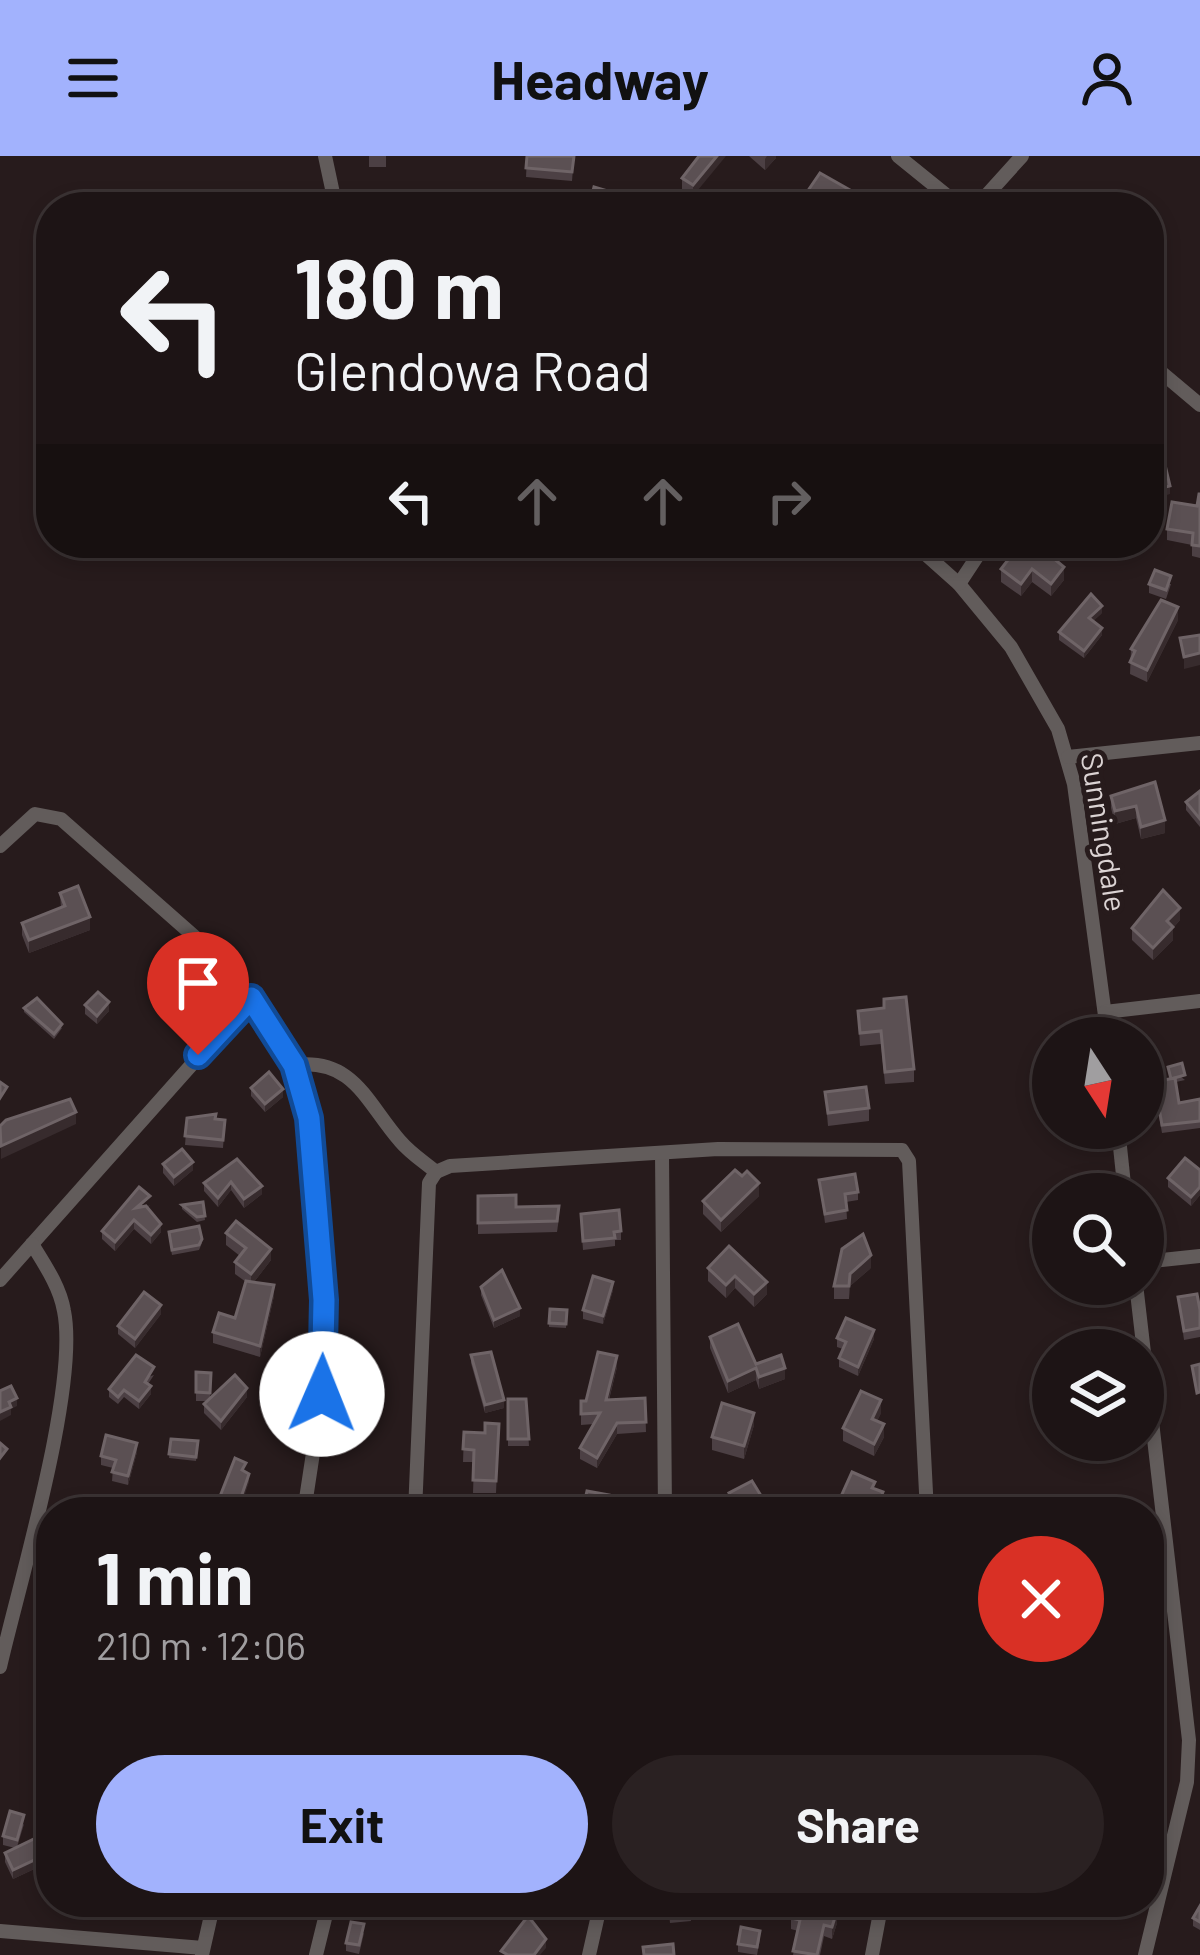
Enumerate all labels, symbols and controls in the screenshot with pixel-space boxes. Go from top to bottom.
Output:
icon: menu [60,45,126,111]
icon: person [1074,45,1140,111]
text: Headway [491,46,709,111]
text: 180 m [294,235,504,336]
icon: left [96,240,252,396]
text: Glendowa Road [294,337,651,402]
icon: left [378,468,444,534]
icon: ahead [504,468,570,534]
icon: ahead [630,468,696,534]
icon: right [756,468,822,534]
street label: Sunningdale [1075,750,1135,914]
pin [147,932,249,1055]
icon: arrive [165,950,231,1016]
north arrow [1032,1017,1164,1149]
map controls [1032,1017,1164,1461]
button: search [1032,1173,1164,1305]
button: layers [1032,1329,1164,1461]
position arrow [259,1331,385,1457]
text: 1 min [96,1533,254,1619]
button: close [978,1536,1104,1662]
text: 210 m · 12:06 [96,1621,306,1668]
button: Exit [96,1755,588,1893]
button: Share [612,1755,1104,1893]

